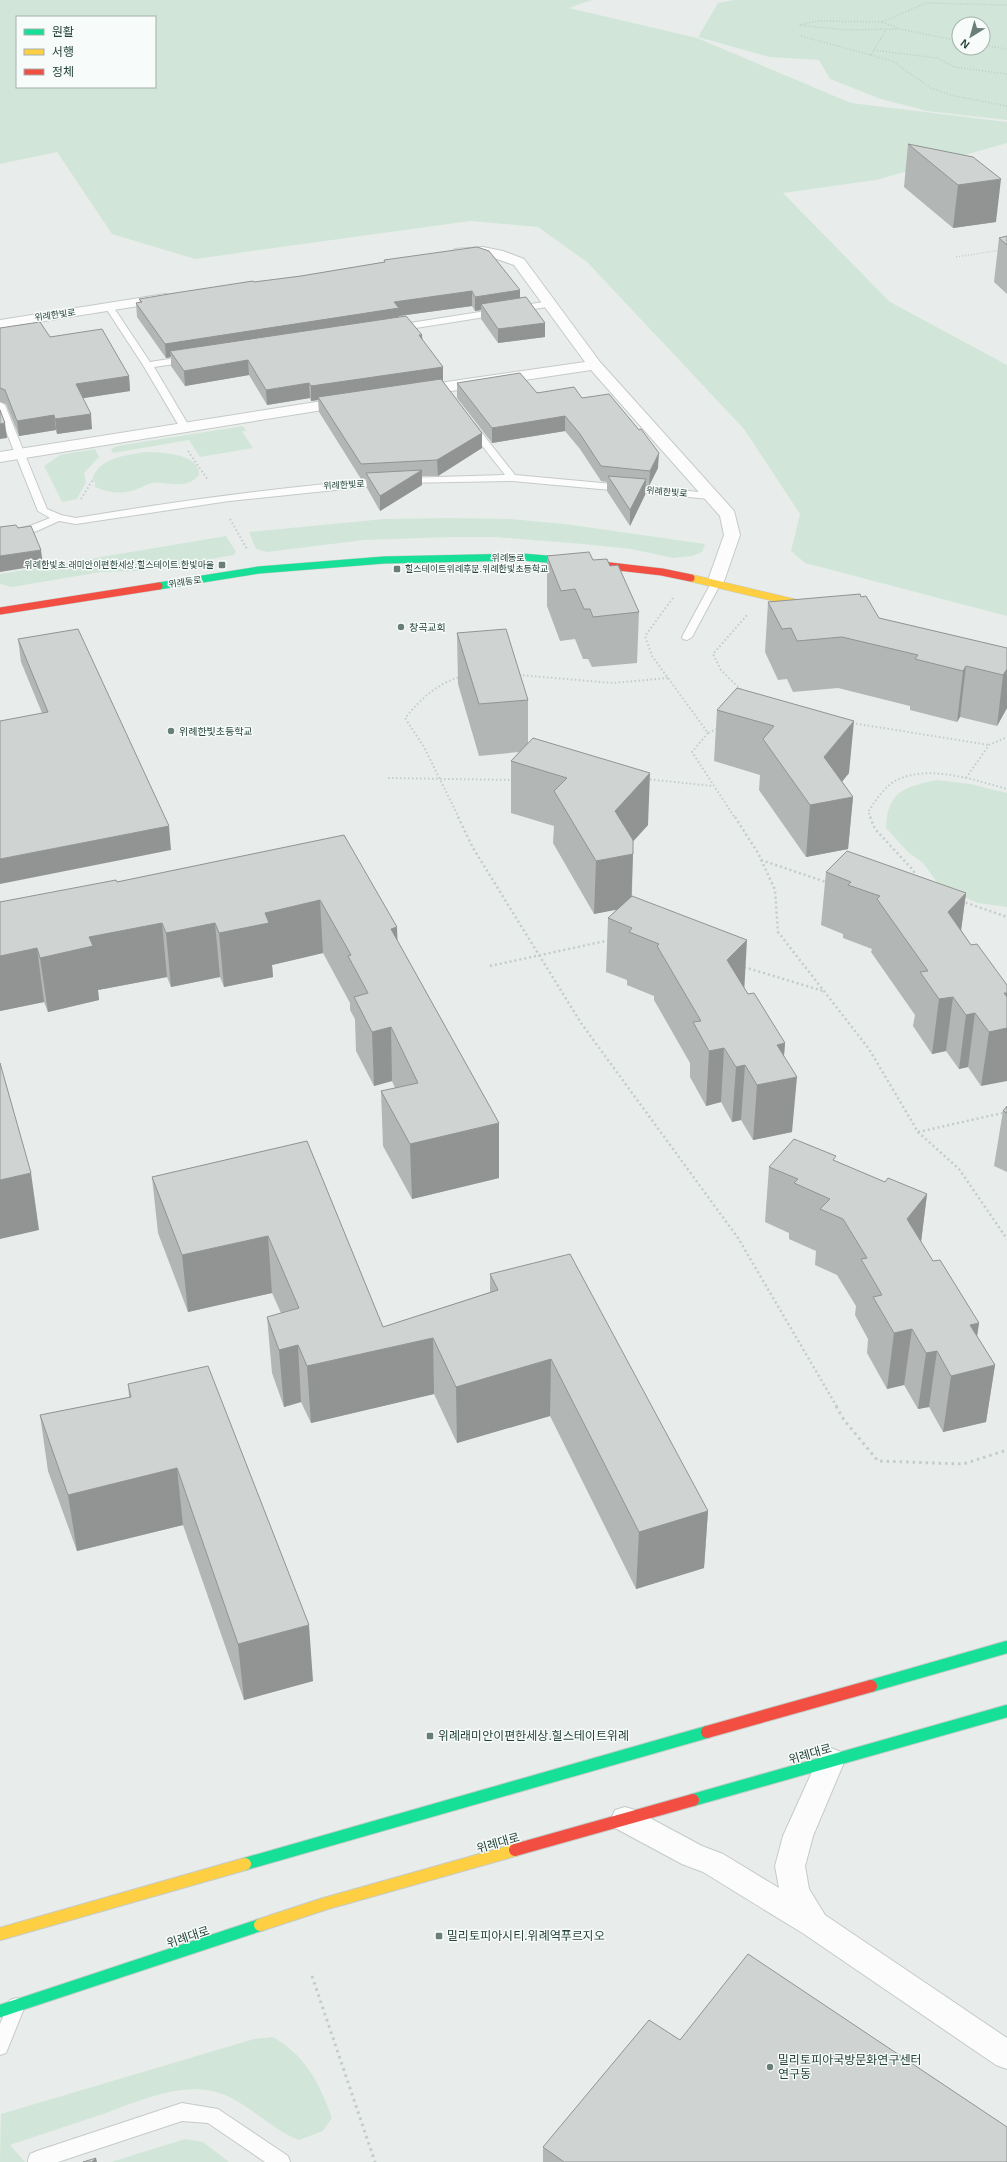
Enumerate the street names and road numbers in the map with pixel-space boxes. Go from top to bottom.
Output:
street label: 위례한빛로 [34,307,76,323]
street label: 위례한빛로 [323,479,365,491]
street label: 위례한빛로 [646,485,688,499]
street label: 위례동로 [491,553,525,563]
street label: 위례동로 [168,574,202,590]
street label: 위례대로 [787,1741,833,1767]
street label: 위례대로 [475,1830,521,1856]
street label: 위례대로 [165,1924,211,1950]

